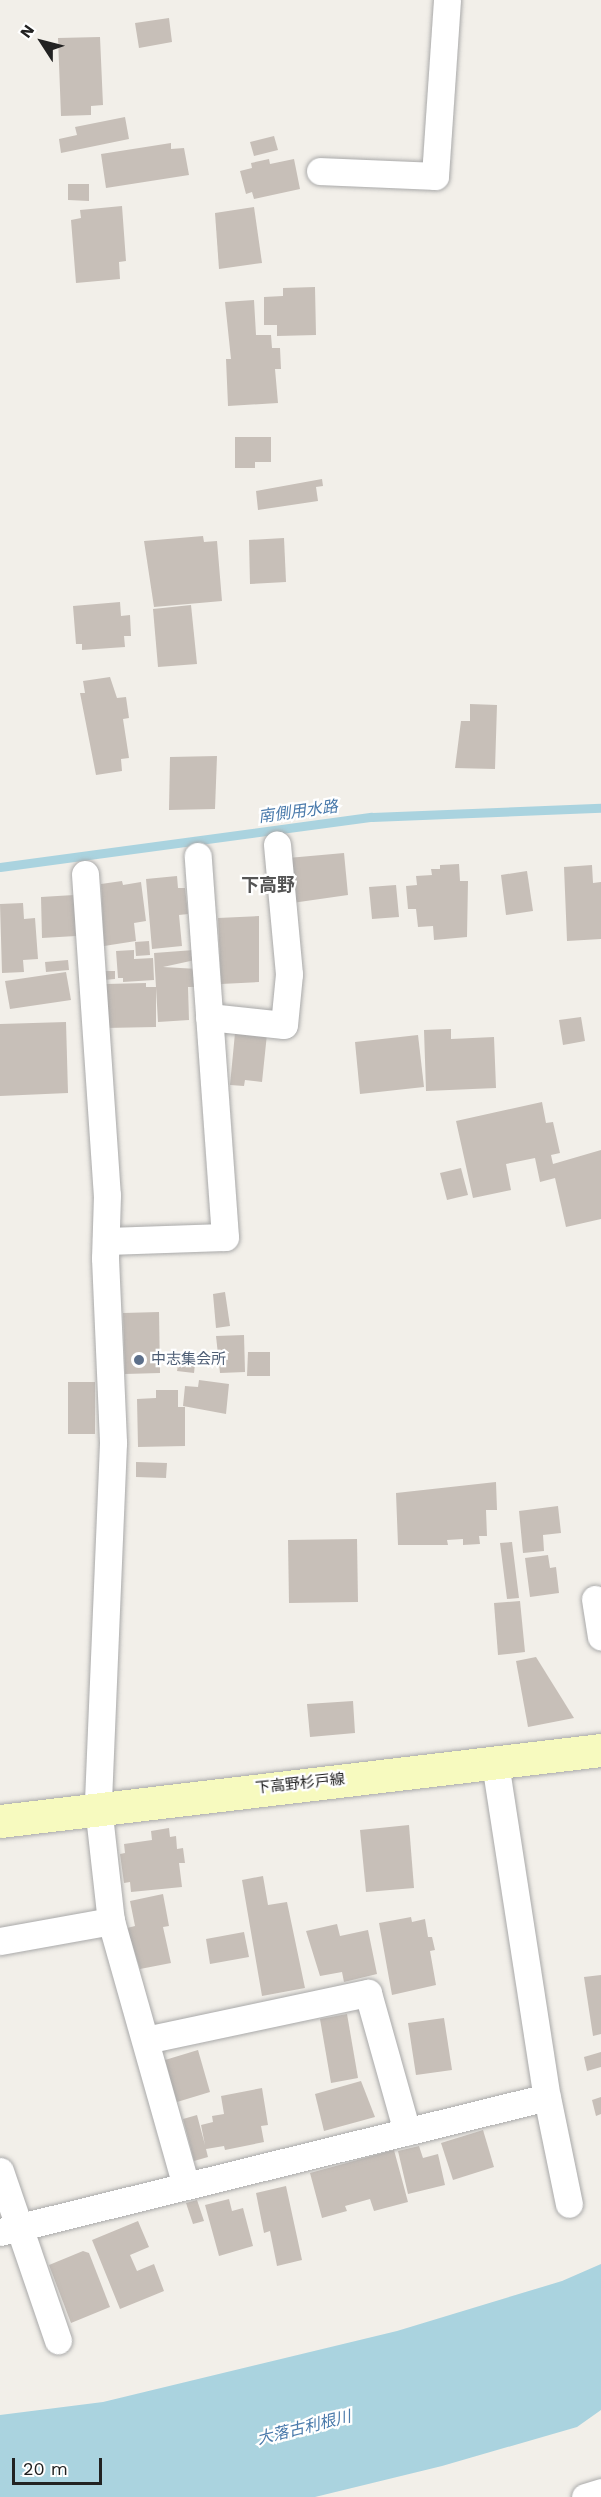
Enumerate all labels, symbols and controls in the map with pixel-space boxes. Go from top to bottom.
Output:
north arrow [12,12,72,72]
text: N [16,21,38,42]
water label: 南側用水路 [257,797,339,827]
district label: 下高野 [241,874,295,896]
place label: 中志集会所 [151,1351,226,1369]
marker: 中志集会所 [132,1353,146,1367]
street label: 下高野杉戸線 [254,1770,346,1798]
water label: 大落古利根川 [255,2407,353,2449]
scale bar [15,2446,105,2484]
text: 20 m [23,2458,68,2479]

